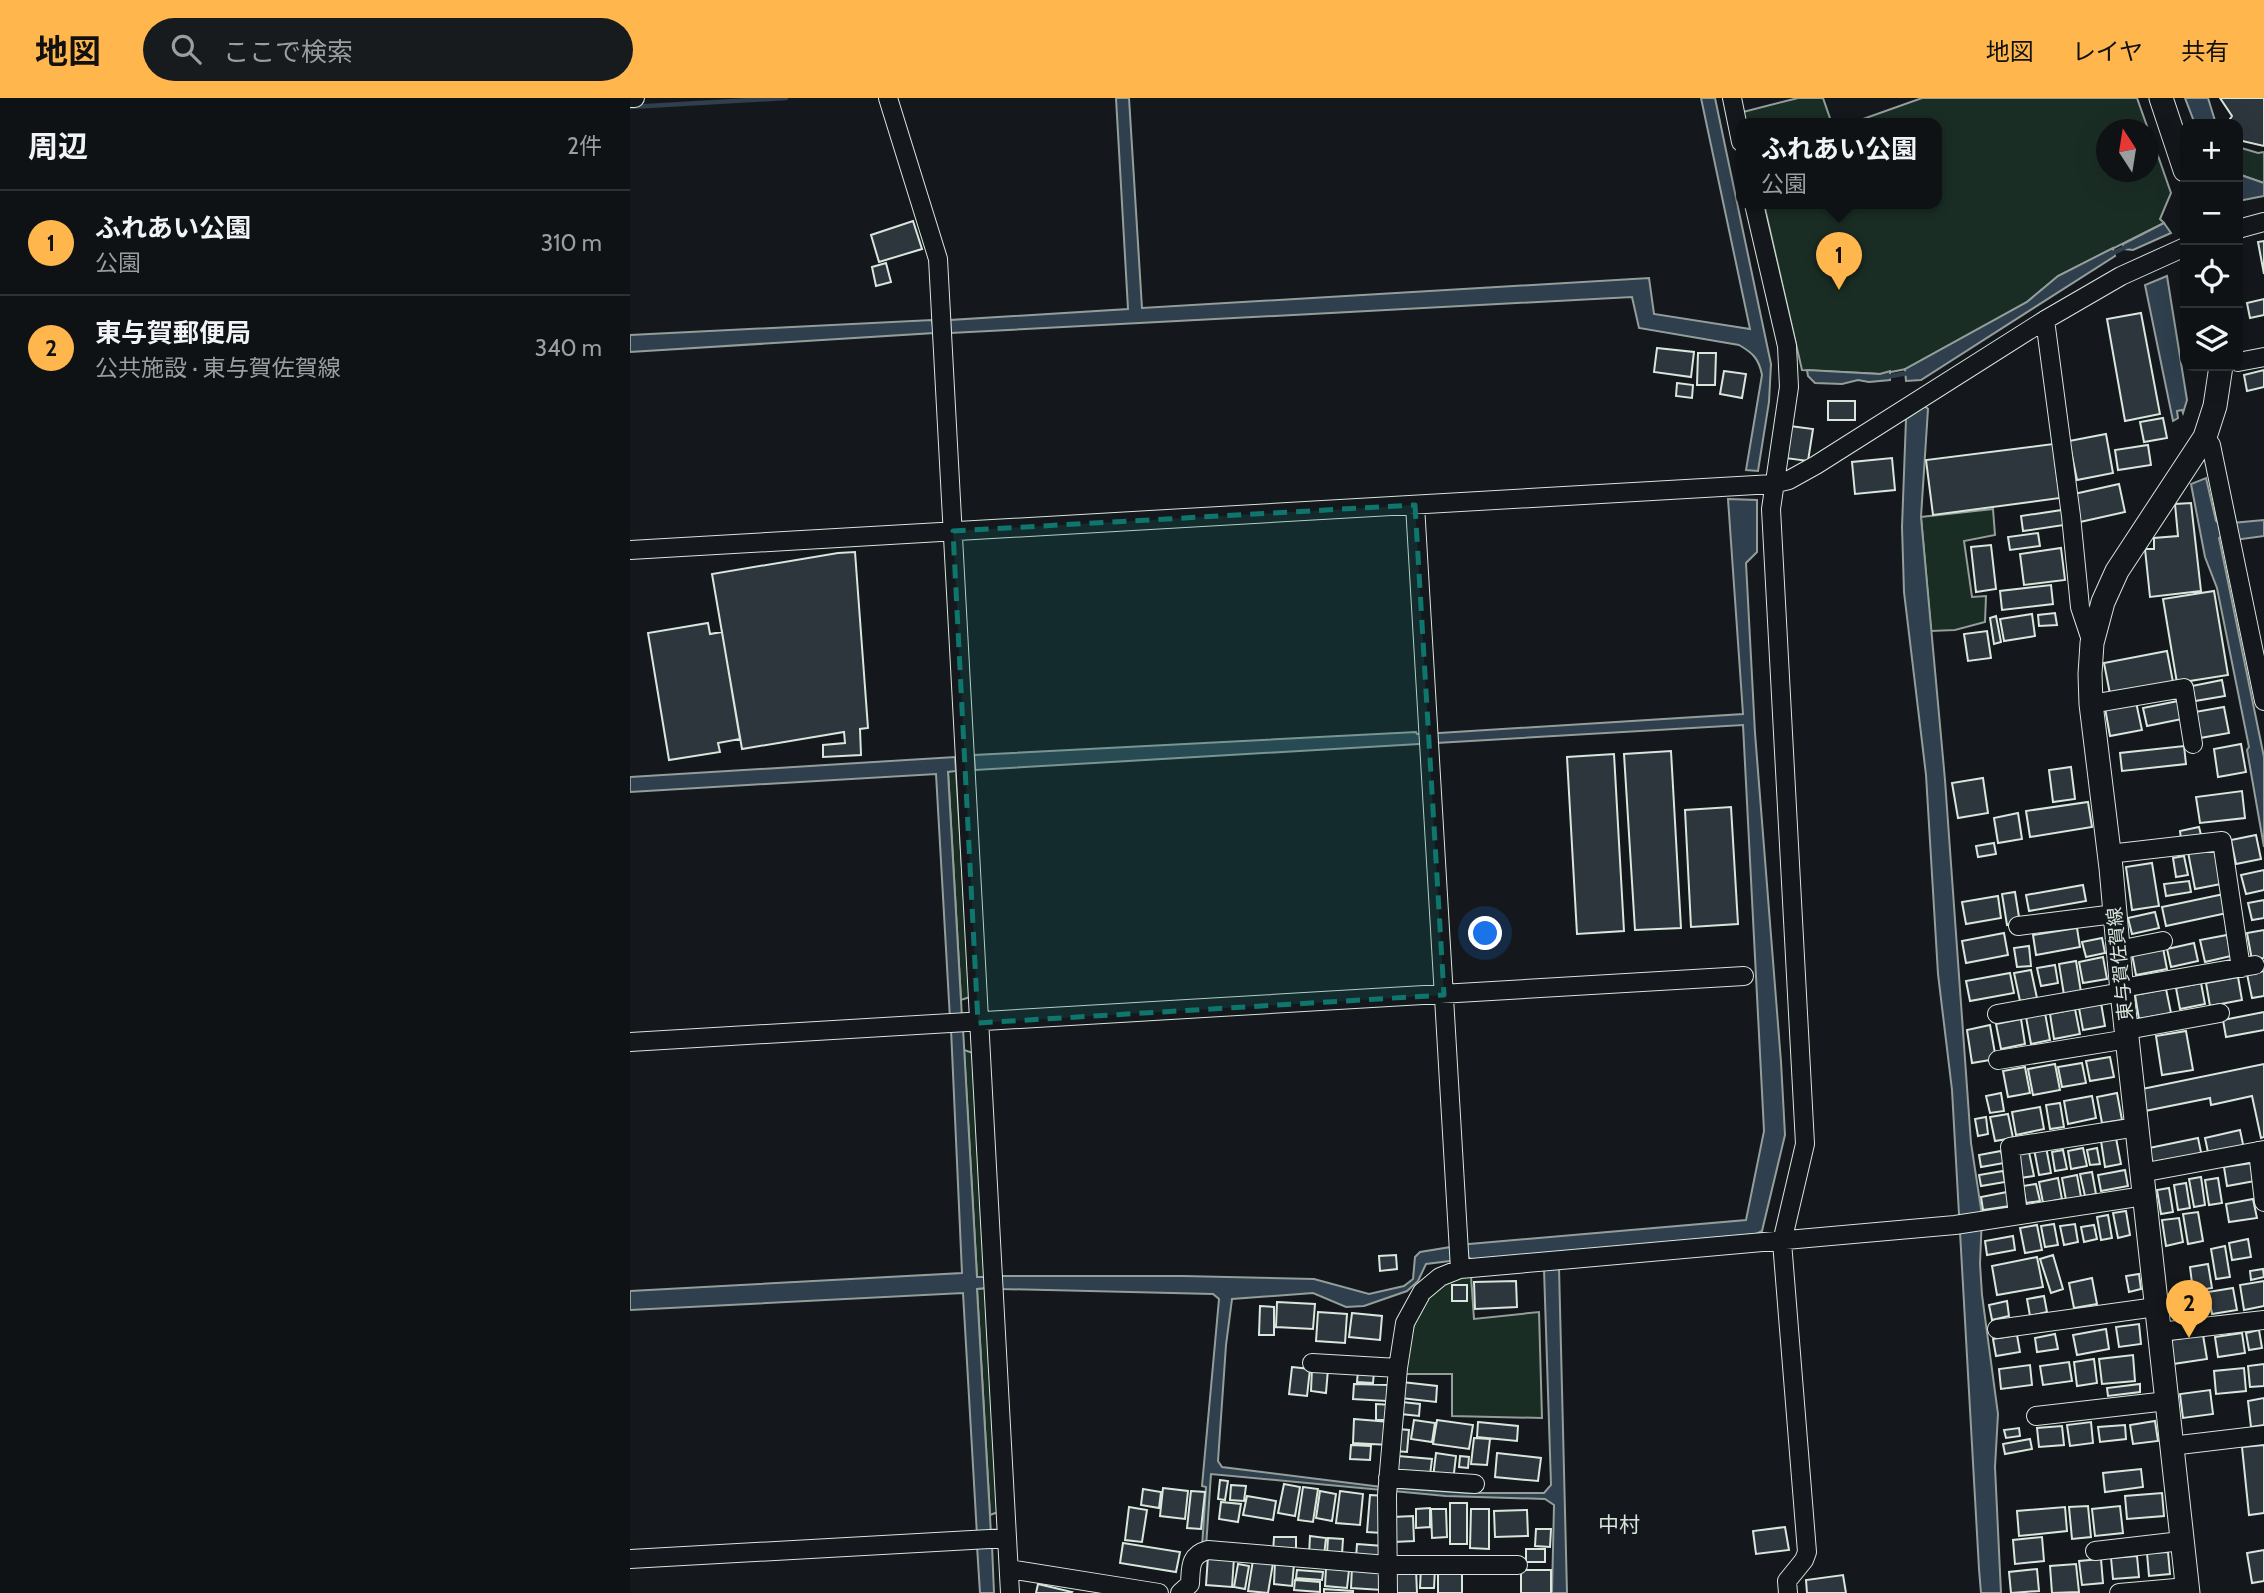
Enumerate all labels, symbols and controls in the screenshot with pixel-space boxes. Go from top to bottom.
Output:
search box [143,18,633,81]
icon: search [167,30,205,68]
text: 地図 [35,31,101,71]
text: ここで検索 [223,36,353,68]
text: 地図 [1986,37,2034,66]
text: レイヤ [2072,37,2143,66]
text: 共有 [2181,37,2229,66]
popup [1736,118,1942,209]
north arrow [2096,119,2159,182]
map controls [2180,119,2243,371]
button: + [2180,119,2243,182]
text: 周辺 [28,128,88,165]
text: 2件 [567,132,602,160]
text: ふれあい公園 [1761,133,1917,165]
text: 公園 [1761,170,1807,198]
button: − [2180,182,2243,245]
text: ふれあい公園 [95,212,251,244]
text: 1 [47,229,55,257]
text: 310 m [541,229,602,257]
pin: 1 [1816,232,1862,290]
button: locate [2180,245,2243,308]
text: 公園 [95,249,141,277]
button: layers [2180,308,2243,371]
text: 東与賀郵便局 [95,317,251,349]
text: 2 [45,334,57,362]
text: 340 m [535,334,602,362]
text: 公共施設 · 東与賀佐賀線 [95,354,341,382]
street label: 東与賀佐賀線 [2103,906,2137,1022]
your location [1468,916,1502,950]
pin: 2 [2166,1280,2212,1338]
district label: 中村 [1598,1512,1640,1537]

